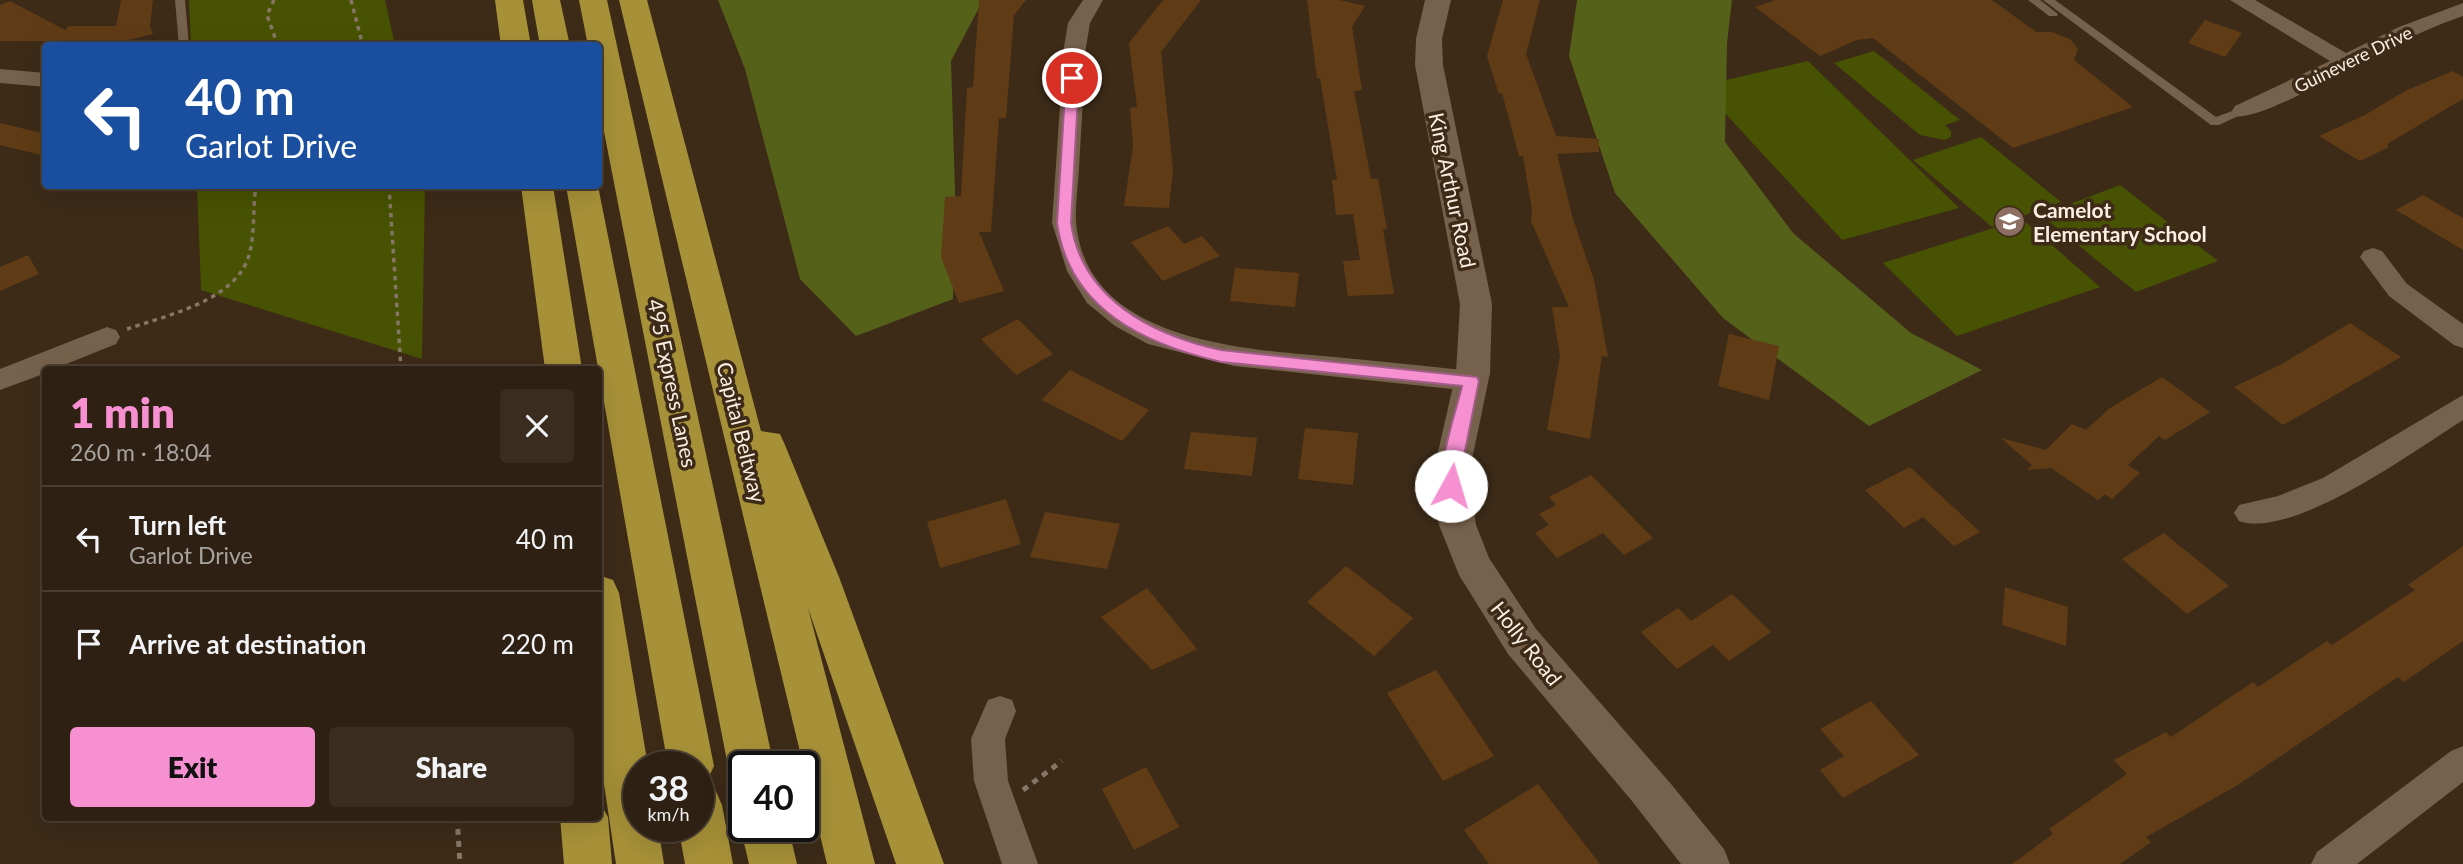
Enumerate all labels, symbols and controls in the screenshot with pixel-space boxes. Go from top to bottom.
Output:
street label: Guinevere Drive [2290,21,2416,97]
pin [1042,48,1102,108]
icon: arrive [1053,59,1091,97]
text: 40 m [185,67,295,125]
icon: left [70,70,161,161]
street label: King Arthur Road [1424,110,1482,270]
text: Garlot Drive [185,126,357,165]
place label: Camelot Elementary School [2033,197,2207,246]
school or university icon: Camelot Elementary School [1993,204,2027,238]
street label: 495 Express Lanes [643,297,703,469]
street label: Capital Beltway [712,359,772,505]
text: 1 min [70,387,175,437]
button: close [500,389,574,463]
text: 260 m · 18:04 [70,438,212,466]
position arrow [1414,449,1488,523]
text: Turn left [129,509,226,541]
icon: left [70,520,108,558]
text: 40 m [516,523,574,555]
text: Garlot Drive [129,541,253,569]
street label: Holly Road [1486,596,1568,690]
icon: arrive [70,625,108,663]
text: Arrive at destination [129,628,366,660]
text: 220 m [501,628,574,660]
button: Exit [70,727,315,807]
button: Share [329,727,574,807]
speed limit sign: 40 [728,751,819,842]
text: 38 [648,766,689,808]
text: km/h [647,803,690,825]

